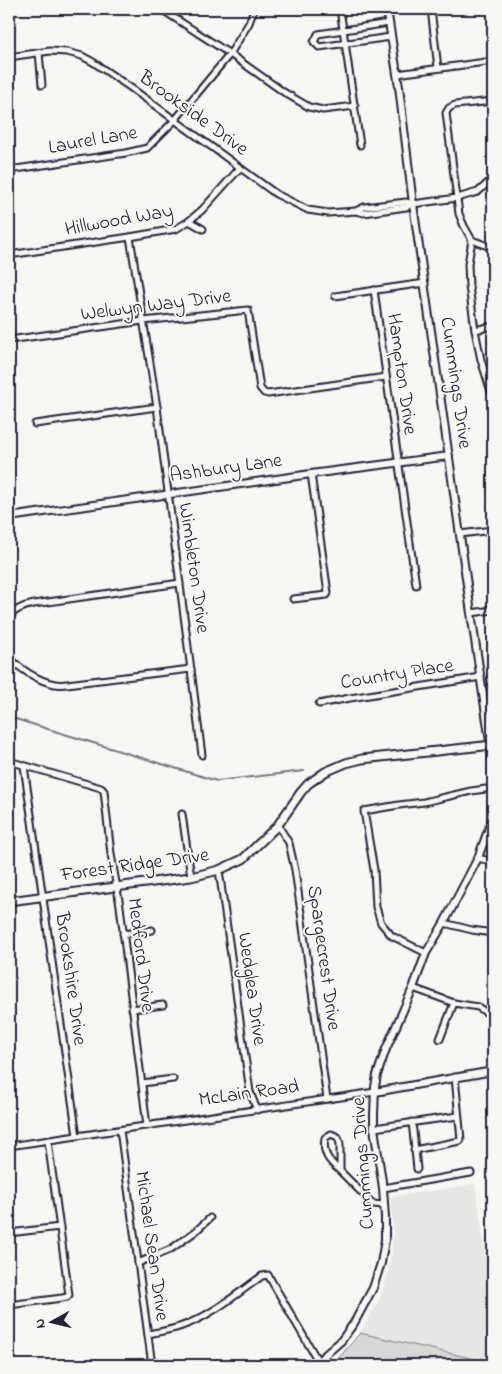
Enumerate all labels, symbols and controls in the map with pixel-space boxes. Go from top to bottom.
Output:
street label: Brookside Drive [131,64,254,164]
street label: Laurel Lane [46,119,140,163]
street label: Hillwood Way [63,197,175,245]
street label: Welwyn Way Drive [79,282,233,330]
street label: Hampton Drive [378,311,424,437]
street label: Cummings Drive [430,315,479,451]
street label: Ashbury Lane [168,447,284,491]
street label: Wimbleton Drive [169,501,217,635]
street label: Country Place [338,652,456,698]
street label: Forest Ridge Drive [58,841,211,892]
street label: Spargecrest Drive [297,883,348,1033]
street label: Medford Drive [119,896,161,1014]
street label: Brookshire Drive [46,910,94,1047]
street label: Wedglea Drive [228,931,273,1048]
street label: McLain Road [197,1073,301,1115]
street label: Cummings Drive [345,1096,384,1230]
street label: Michael Sean Drive [126,1169,176,1323]
north arrow [28,1296,78,1346]
text: N [30,1317,52,1330]

